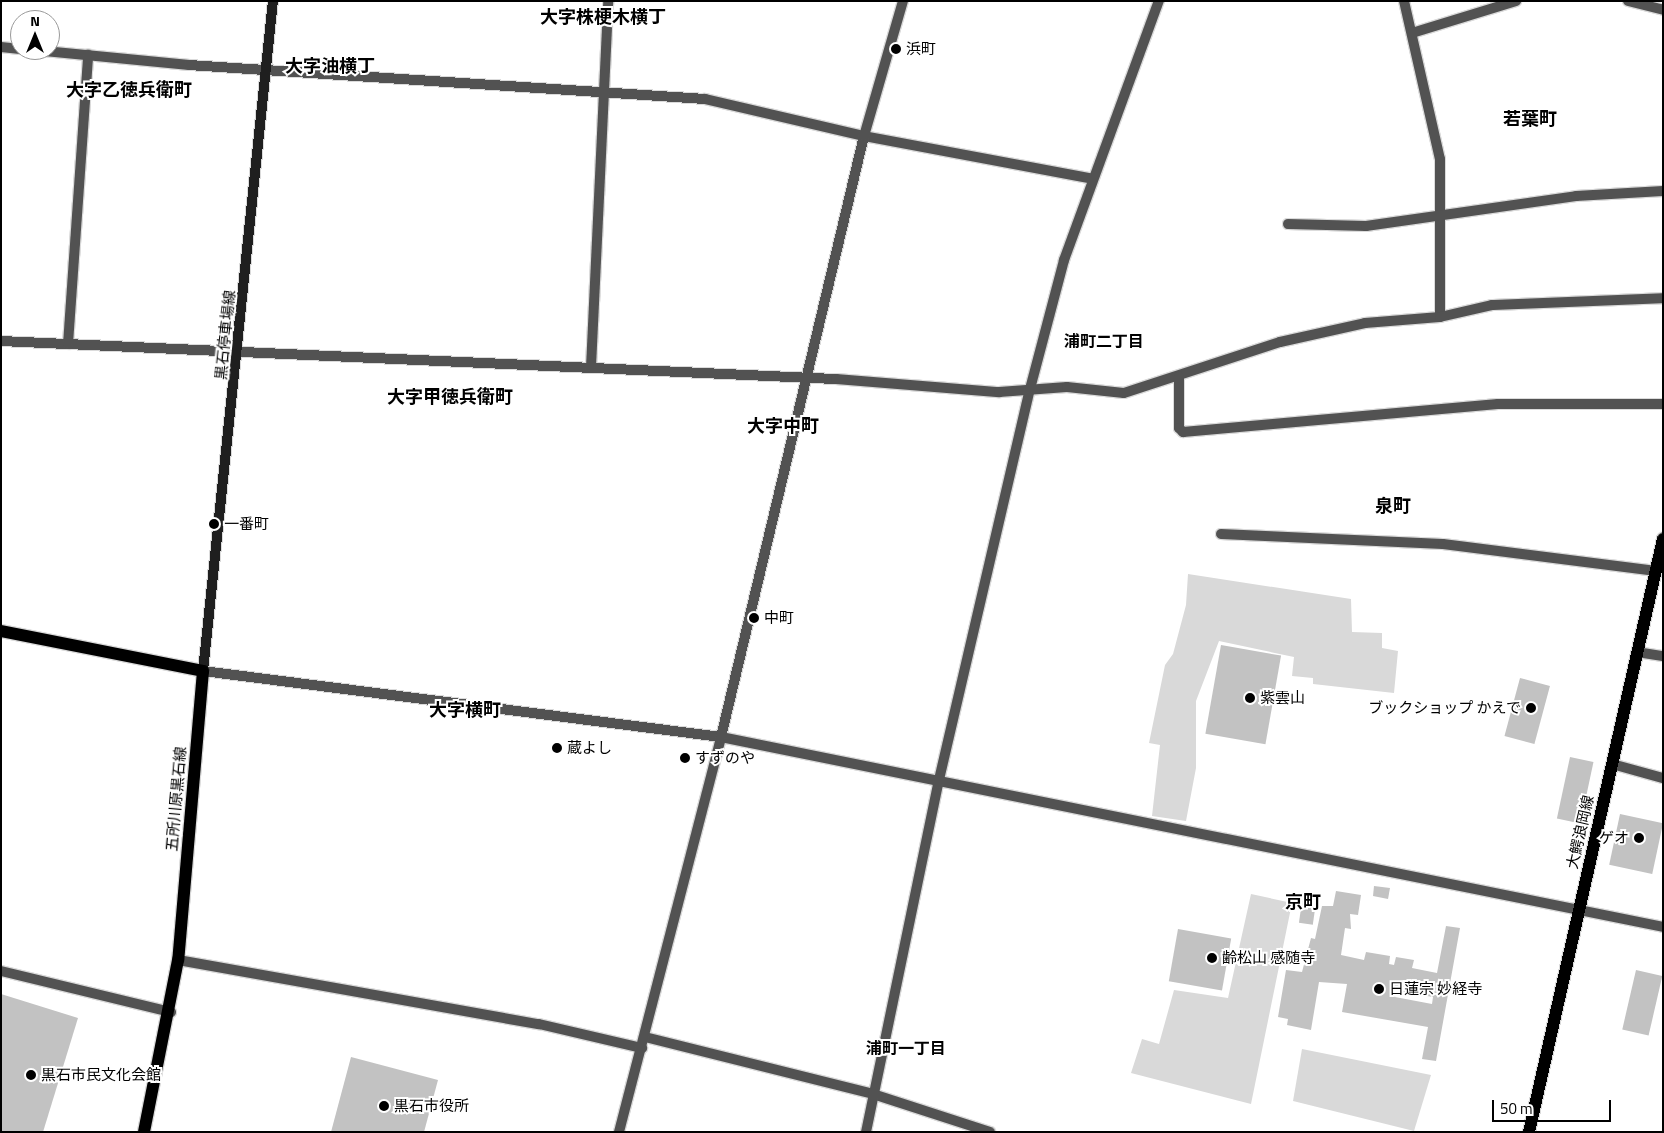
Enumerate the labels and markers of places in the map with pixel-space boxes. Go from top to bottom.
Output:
place label: 浜町 [906,40,936,58]
marker: 浜町 [890,43,902,55]
place label: 一番町 [224,515,269,533]
marker: 一番町 [208,518,220,530]
place label: 中町 [764,609,794,627]
marker: 中町 [748,612,760,624]
place label: 紫雲山 [1260,689,1305,707]
marker: 紫雲山 [1244,692,1256,704]
place label: ブックショップ かえで [1368,699,1521,717]
marker: ブックショップ かえで [1525,702,1537,714]
place label: 蔵よし [567,739,612,757]
marker: 蔵よし [551,742,563,754]
place label: すずのや [695,749,755,767]
marker: すずのや [679,752,691,764]
place label: ゲオ [1599,829,1629,847]
marker: ゲオ [1633,832,1645,844]
place label: 齢松山 感随寺 [1222,949,1315,967]
marker: 齢松山 感随寺 [1206,952,1218,964]
place label: 日蓮宗 妙経寺 [1389,980,1482,998]
marker: 日蓮宗 妙経寺 [1373,983,1385,995]
place label: 黒石市民文化会館 [41,1066,161,1084]
marker: 黒石市民文化会館 [25,1069,37,1081]
place label: 黒石市役所 [394,1097,469,1115]
marker: 黒石市役所 [378,1100,390,1112]

